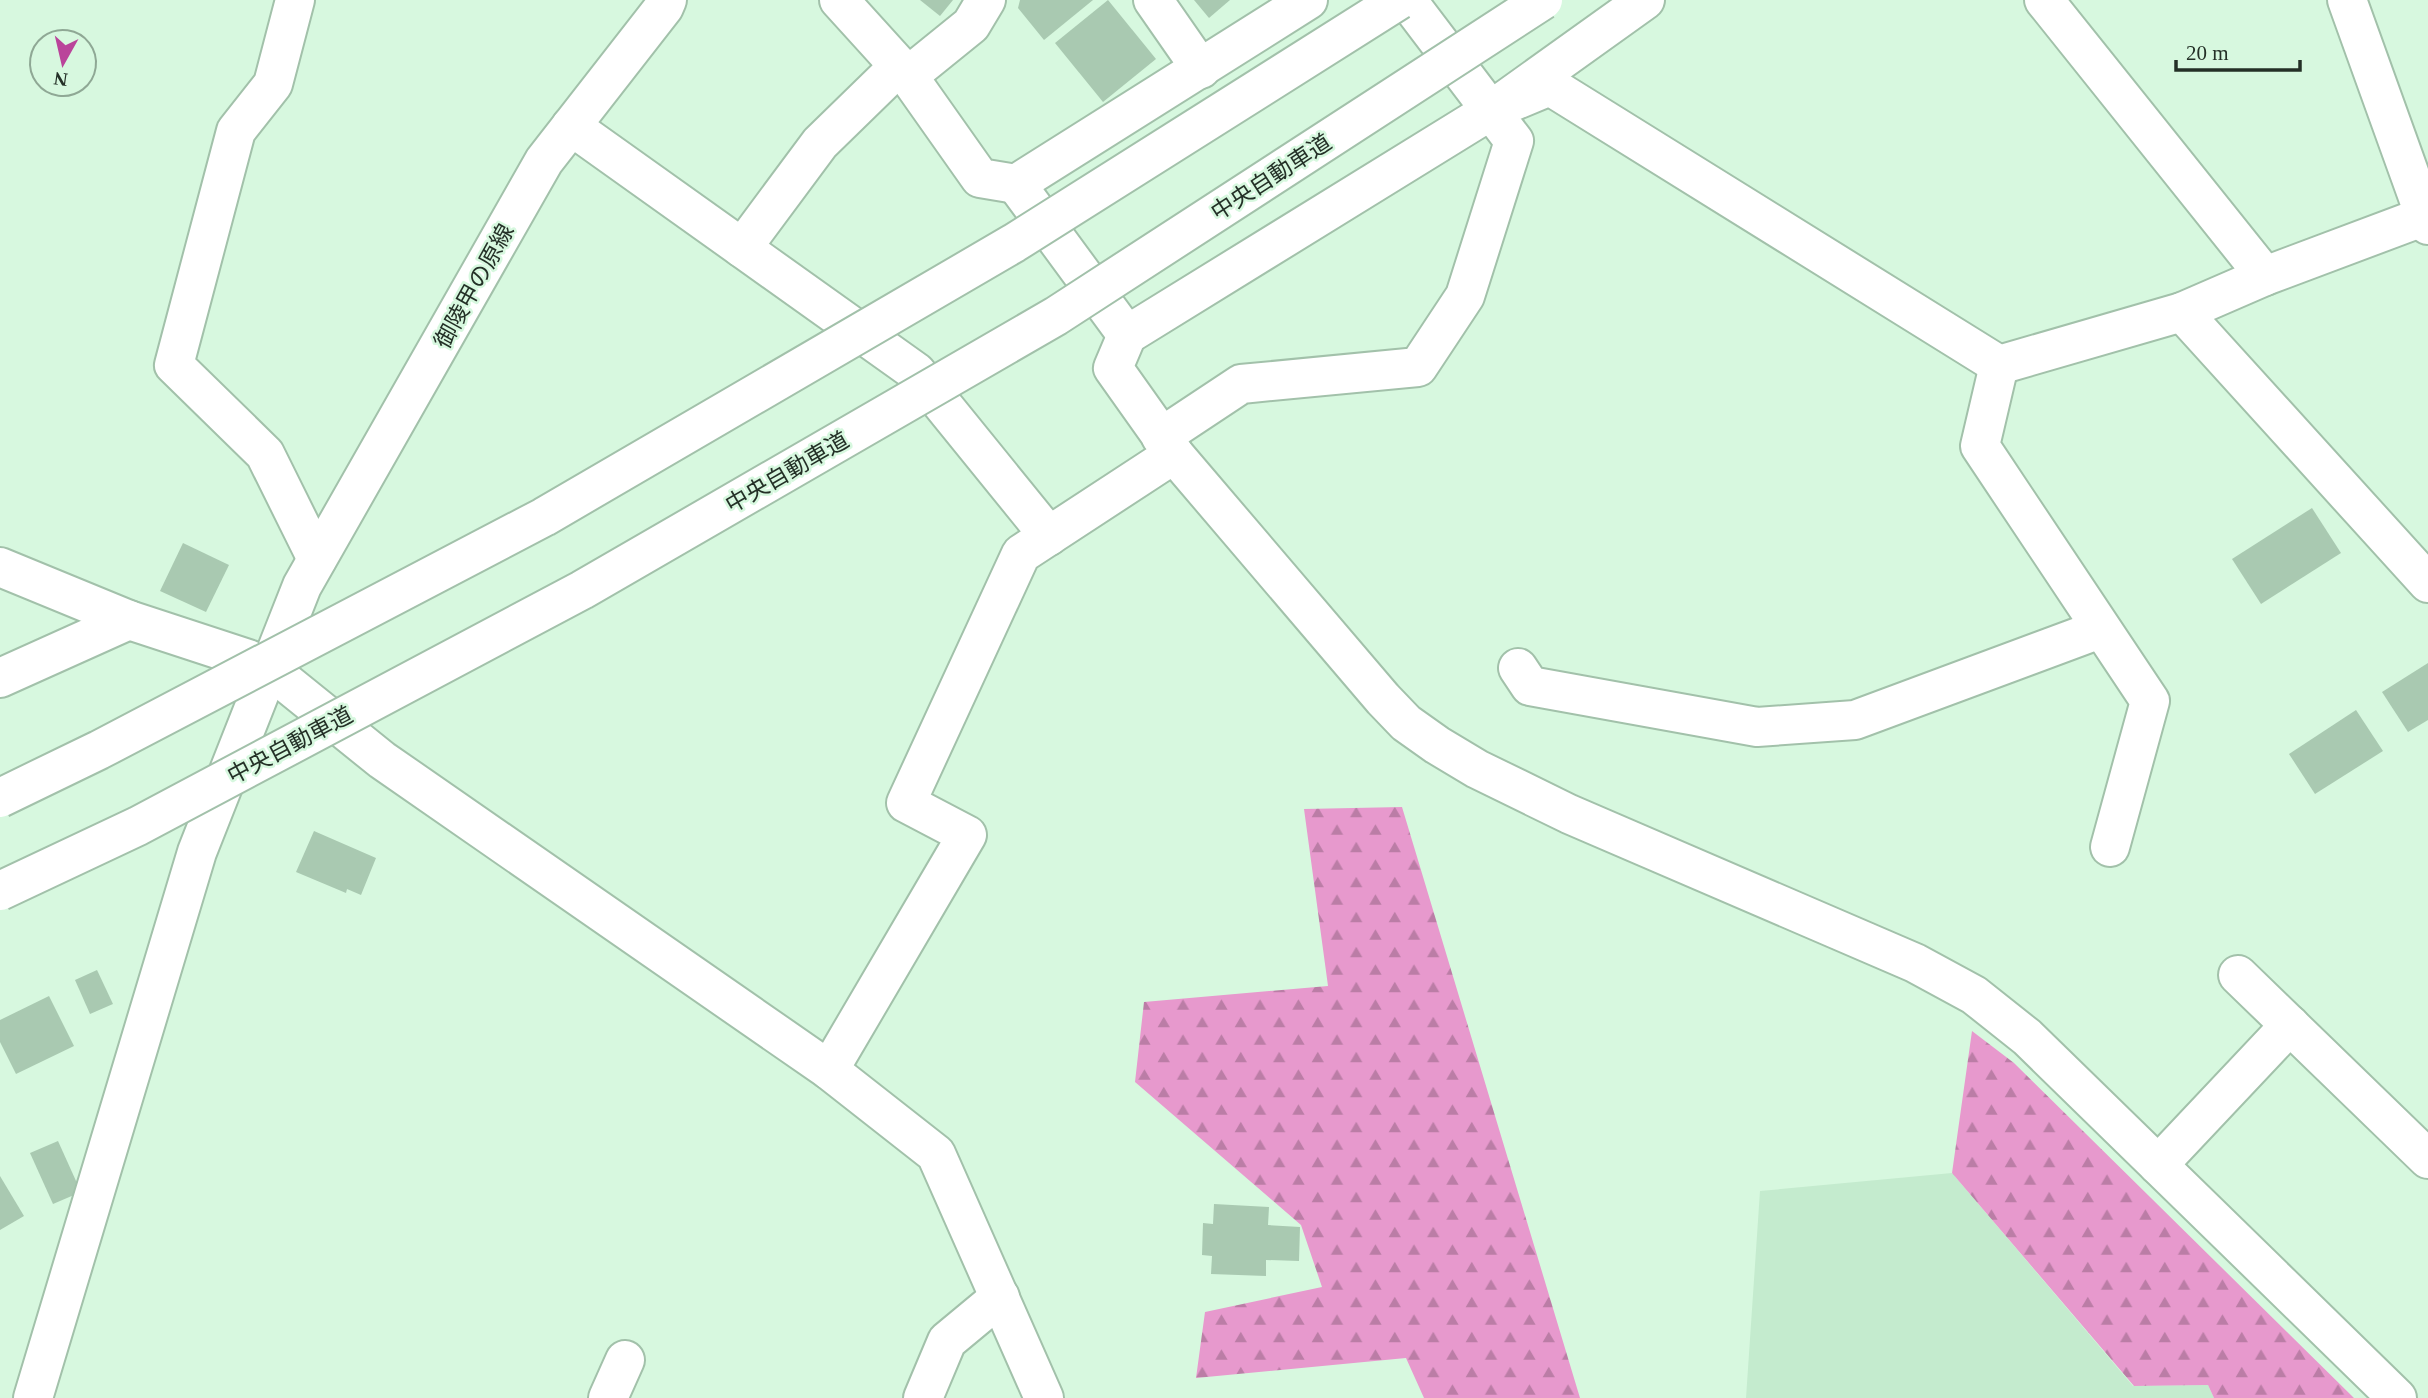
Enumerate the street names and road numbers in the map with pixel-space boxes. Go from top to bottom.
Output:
street label: 中央自動車道 [1207,129,1336,225]
street label: 御陵甲の原線 [430,220,519,353]
street label: 中央自動車道 [721,427,853,518]
street label: 中央自動車道 [223,702,357,789]

